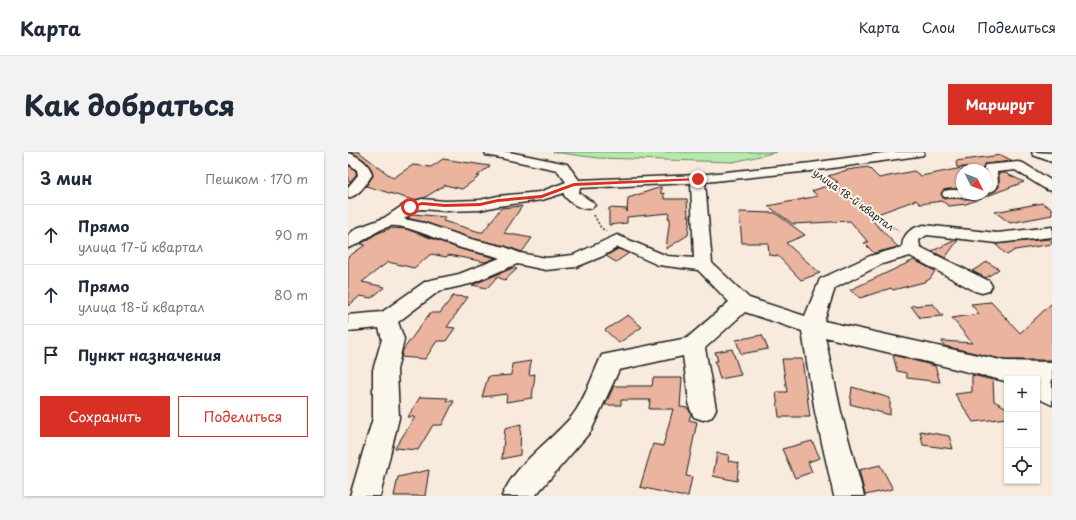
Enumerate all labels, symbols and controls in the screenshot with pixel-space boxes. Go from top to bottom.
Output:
text: Карта [20,14,81,42]
text: Карта [859,17,900,38]
text: Слои [922,17,955,38]
text: Поделиться [977,17,1056,38]
text: Как добраться [24,83,235,126]
button: Маршрут [948,84,1052,125]
street label: улица 18-й квартал [810,164,898,234]
north arrow [956,164,992,200]
text: 3 мин [40,165,92,191]
text: Пешком · 170 m [205,169,308,188]
route end [689,170,707,188]
route start [401,198,419,216]
text: Прямо [78,214,129,237]
icon: ahead [40,224,62,246]
text: 90 m [275,225,308,244]
text: улица 17-й квартал [78,237,203,256]
text: Прямо [78,274,129,297]
icon: ahead [40,284,62,306]
text: 80 m [274,285,308,304]
text: улица 18-й квартал [78,297,204,316]
text: Пункт назначения [78,343,221,366]
icon: arrive [40,344,62,366]
map controls [1004,376,1040,484]
button: + [1004,376,1040,412]
button: Сохранить [40,396,170,437]
button: Поделиться [178,396,308,437]
button: − [1004,412,1040,448]
button: locate [1004,448,1040,484]

